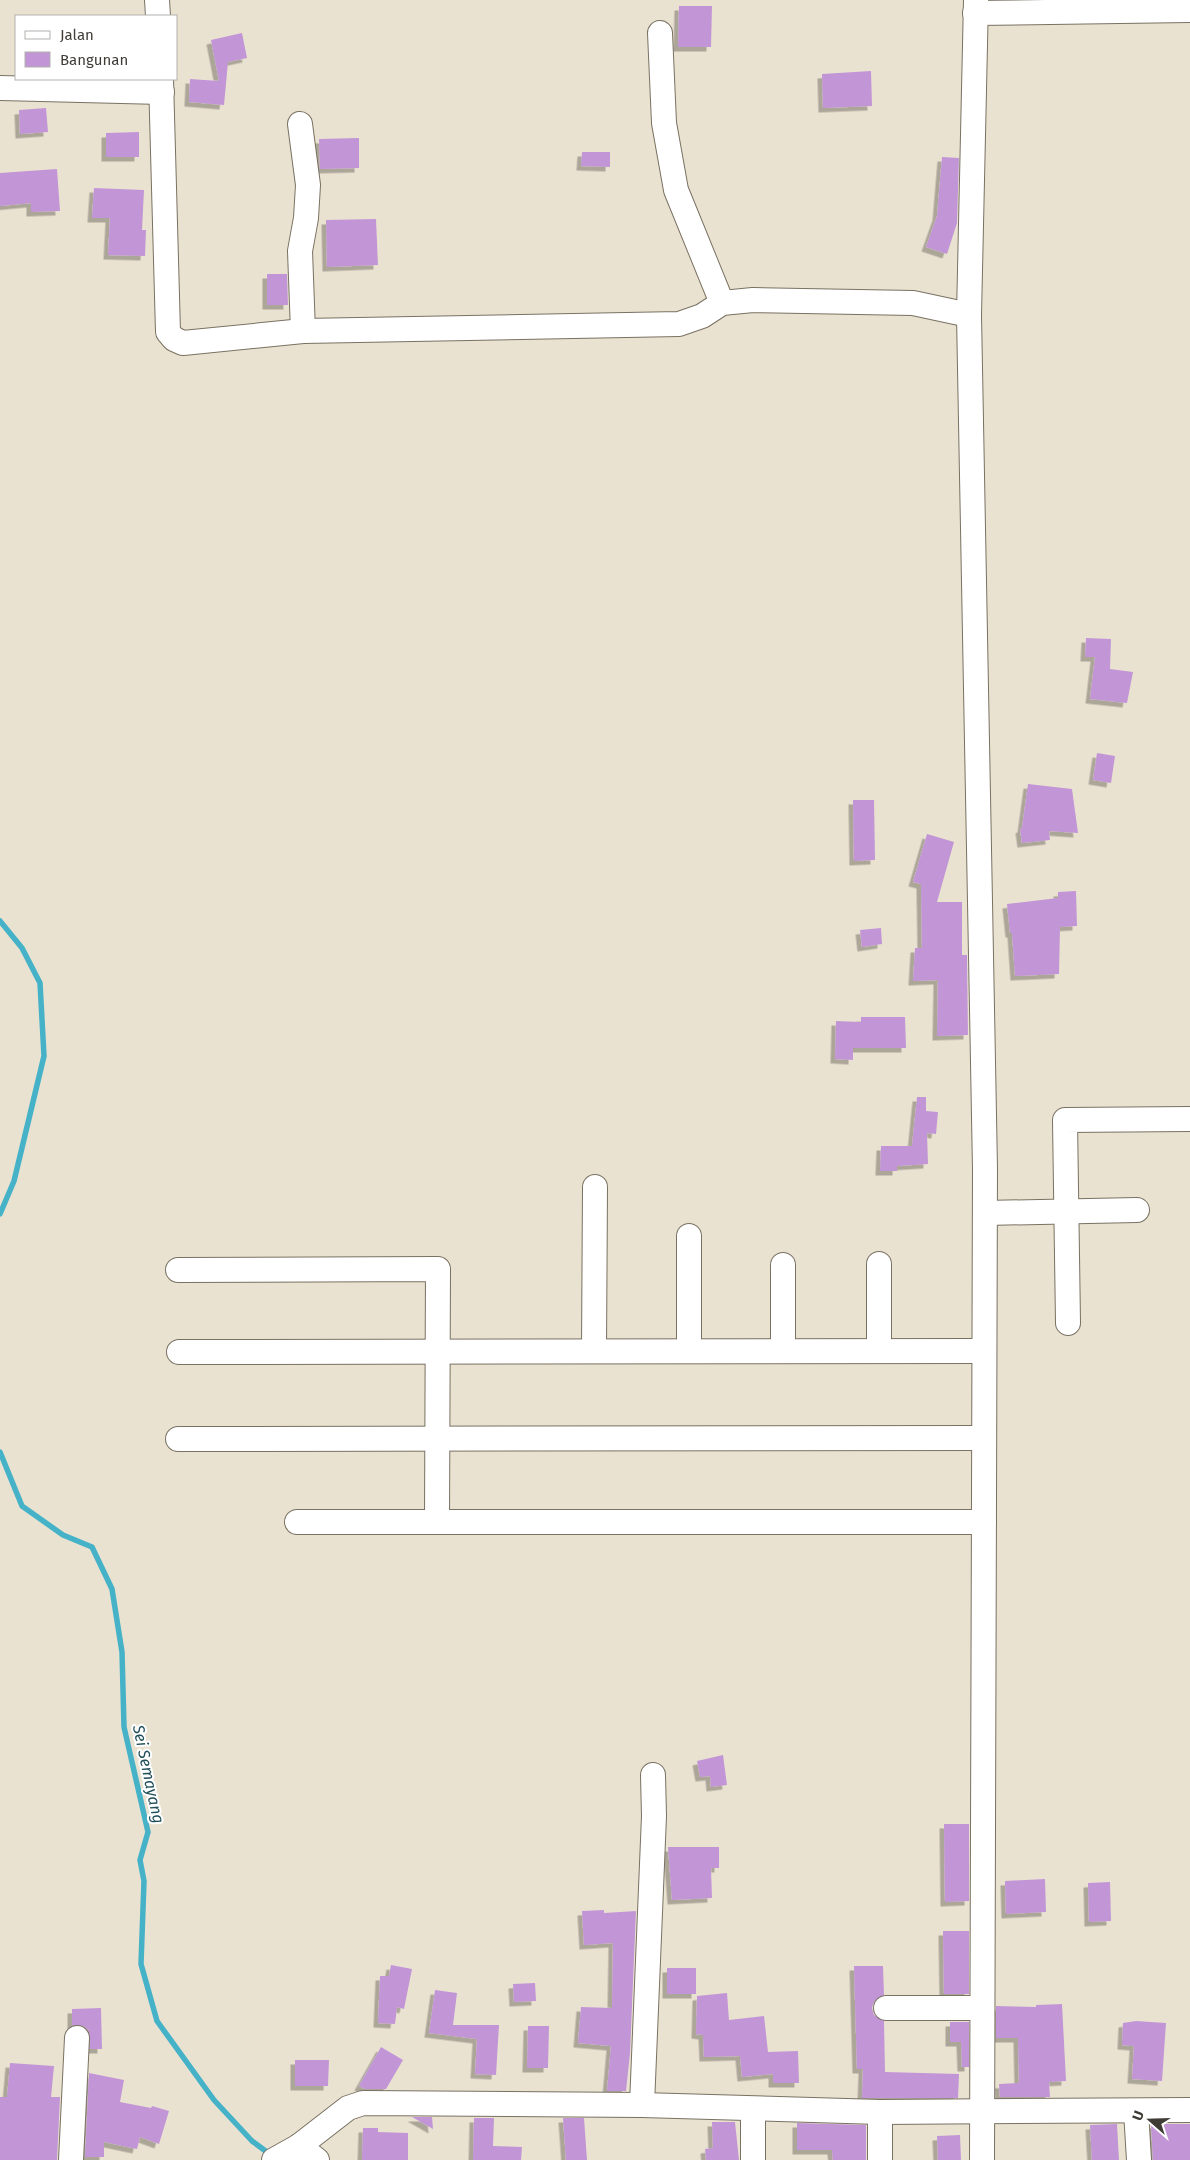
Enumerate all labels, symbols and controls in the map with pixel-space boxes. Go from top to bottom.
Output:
legend [15,15,178,80]
text: Jalan [60,26,94,44]
text: Bangunan [60,51,128,69]
water label: Sei Semayang [129,1722,168,1825]
north arrow [1125,2095,1175,2145]
text: U [1129,2109,1148,2123]

